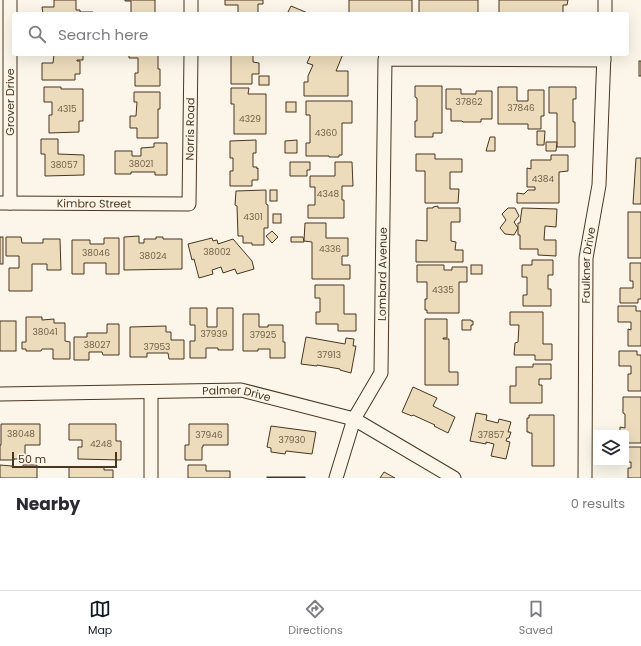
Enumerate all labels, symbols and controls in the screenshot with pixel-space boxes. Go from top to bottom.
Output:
search box [12,12,629,56]
icon: search [26,23,48,45]
text: Search here [58,24,148,45]
street label: Grover Drive [2,68,18,136]
house number: 37862 [456,96,482,108]
street label: Norris Road [182,97,198,161]
house number: 37846 [507,102,535,114]
house number: 4315 [57,103,77,115]
house number: 4329 [239,113,261,125]
house number: 4360 [315,127,338,139]
house number: 38021 [129,158,153,170]
house number: 38057 [50,159,78,171]
house number: 4384 [532,173,554,185]
house number: 4348 [317,188,339,200]
street label: Kimbro Street [57,195,131,212]
house number: 4301 [243,211,263,223]
street label: Faulkner Drive [578,225,599,304]
street label: Lombard Avenue [374,227,391,321]
house number: 4336 [319,243,341,255]
house number: 38002 [203,246,231,258]
house number: 38046 [82,247,110,259]
house number: 38024 [139,250,167,262]
house number: 4335 [432,284,454,296]
house number: 38041 [32,326,58,338]
house number: 37939 [201,328,228,340]
house number: 37925 [250,329,277,341]
house number: 38027 [84,339,110,351]
house number: 37953 [144,341,170,353]
house number: 37913 [317,349,341,361]
street label: Palmer Drive [202,382,273,405]
house number: 38048 [7,428,35,440]
house number: 37946 [195,429,223,441]
house number: 37857 [478,429,504,441]
map controls [593,430,629,466]
button: layers [593,430,629,466]
house number: 37930 [279,434,306,446]
house number: 4248 [90,438,112,450]
scale bar [12,450,117,469]
text: 50 m [18,451,46,467]
text: Nearby [16,492,80,516]
text: 0 results [571,494,625,513]
tab: Map [88,598,112,639]
tab: Directions [288,598,343,639]
tab: Saved [519,598,553,639]

